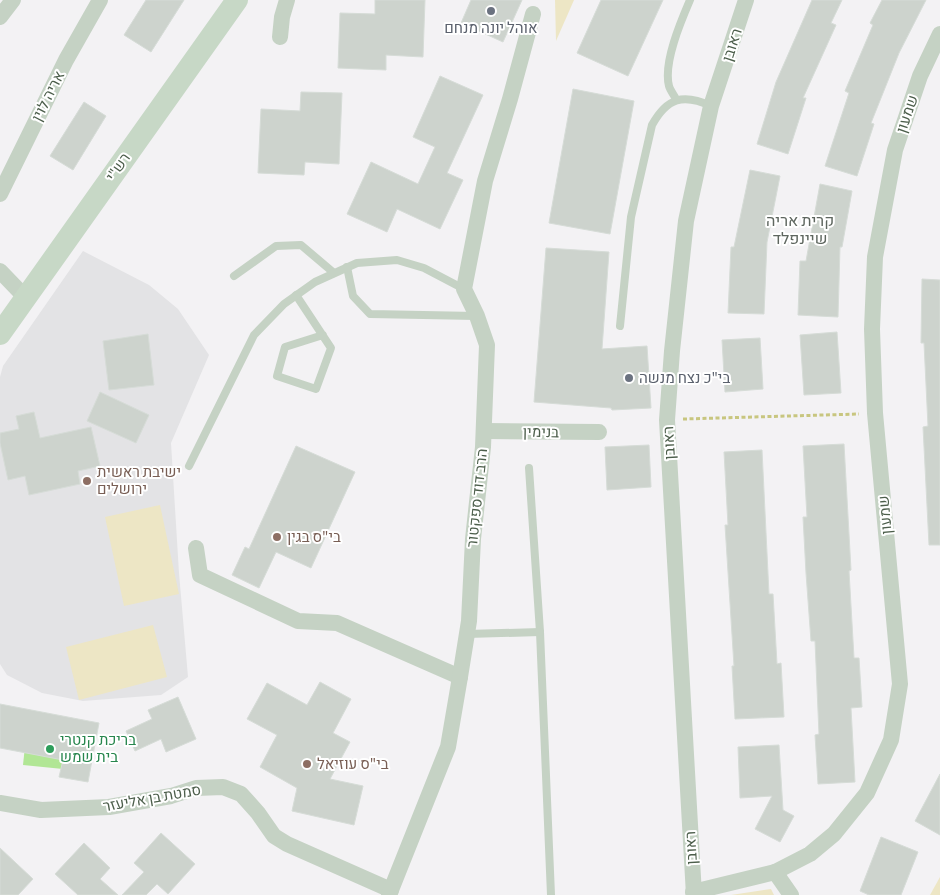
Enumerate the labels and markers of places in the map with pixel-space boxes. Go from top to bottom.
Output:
marker: אוהל יונה מנחם [485,5,497,17]
place label: אוהל יונה מנחם [444,18,538,39]
place label: בי"כ נצח מנשה [639,368,730,389]
marker: בי"כ נצח מנשה [623,372,635,384]
place label: ישיבת ראשית ירושלים [97,462,181,500]
marker: ישיבת ראשית ירושלים [81,475,93,487]
place label: בי"ס בגין [287,527,341,548]
marker: בי"ס בגין [271,531,283,543]
place label: בריכת קנטרי בית שמש [60,730,136,768]
marker: בריכת קנטרי בית שמש [44,743,56,755]
place label: בי"ס עוזיאל [317,754,389,775]
marker: בי"ס עוזיאל [301,758,313,770]

